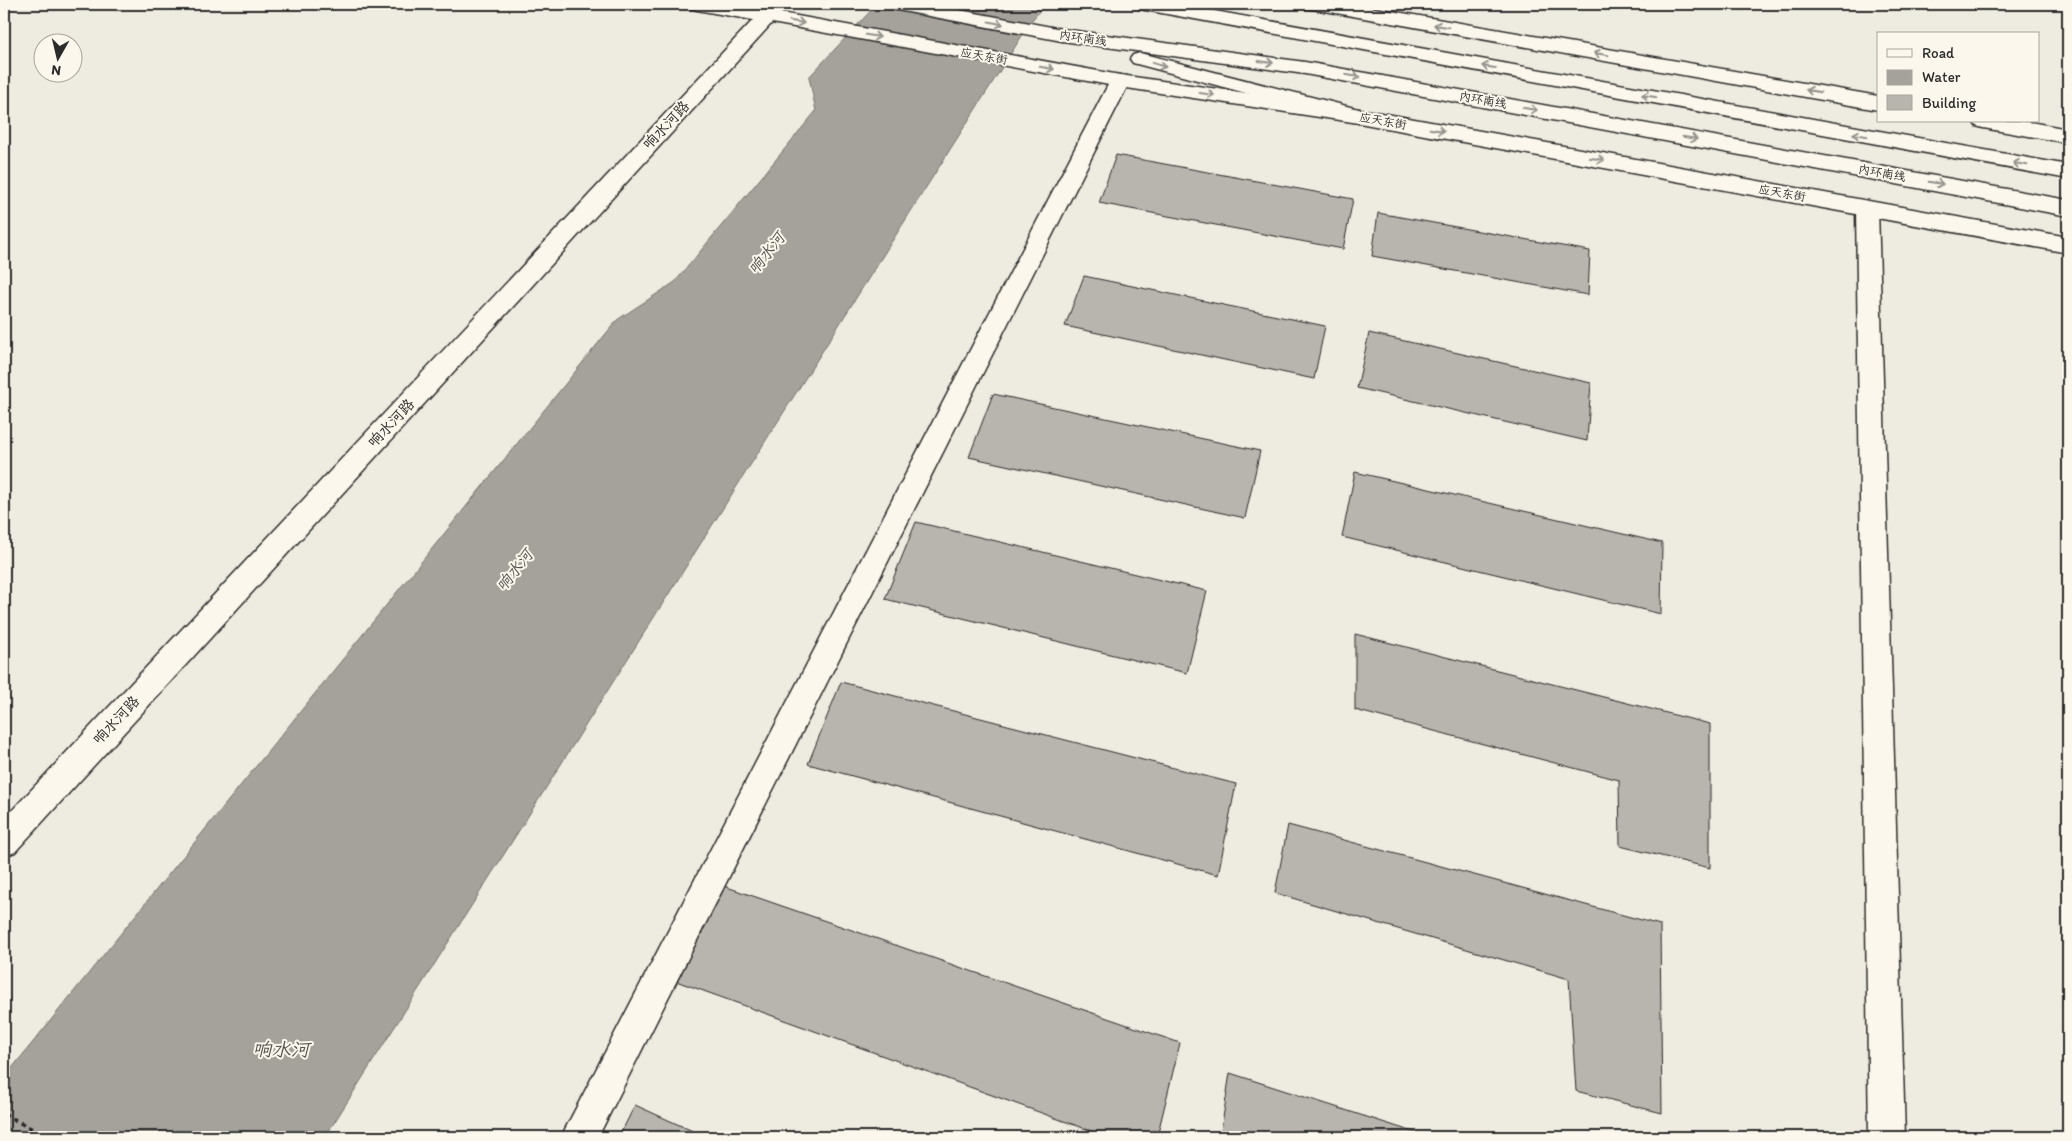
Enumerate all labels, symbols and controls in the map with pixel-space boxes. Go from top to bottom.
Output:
one-way arrow [788,17,804,27]
one-way arrow [988,19,1004,28]
one-way arrow [1434,20,1450,30]
street label: 内环南线 [1058,28,1108,48]
one-way arrow [865,31,881,41]
north arrow [32,32,82,82]
legend [1877,32,2040,122]
text: Road [1922,44,1955,62]
street label: 应天东街 [959,45,1009,67]
one-way arrow [1594,48,1610,58]
one-way arrow [1258,58,1274,68]
text: N [50,61,62,79]
one-way arrow [1150,61,1166,71]
one-way arrow [1481,61,1497,71]
one-way arrow [1038,64,1054,73]
text: Water [1922,68,1961,86]
one-way arrow [1345,72,1361,82]
one-way arrow [1805,86,1821,96]
one-way arrow [1199,89,1215,99]
street label: 内环南线 [1458,89,1508,111]
one-way arrow [1641,91,1657,101]
text: Building [1922,94,1976,112]
street label: 响水河路 [639,97,693,153]
one-way arrow [1522,104,1538,114]
street label: 应天东街 [1358,110,1408,132]
one-way arrow [1428,126,1444,136]
one-way arrow [1853,130,1869,140]
one-way arrow [1682,134,1698,144]
one-way arrow [1588,155,1604,165]
one-way arrow [2013,159,2029,169]
street label: 内环南线 [1857,162,1907,184]
one-way arrow [1928,179,1944,189]
street label: 应天东街 [1757,182,1807,204]
water label: 响水河 [744,226,790,278]
street label: 响水河路 [364,395,418,451]
water label: 响水河 [492,543,538,595]
street label: 响水河路 [89,692,143,748]
water label: 响水河 [252,1038,312,1061]

